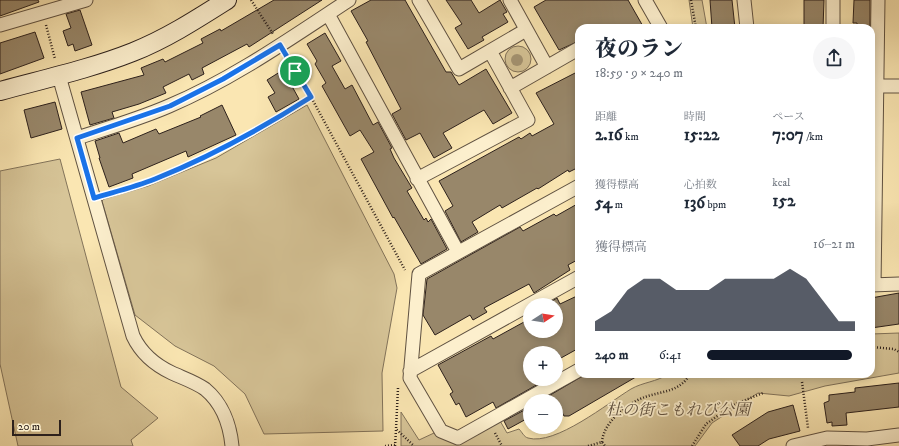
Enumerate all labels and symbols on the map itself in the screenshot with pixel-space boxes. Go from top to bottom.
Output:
pin [278,54,312,88]
north arrow [523,298,563,338]
park label: 杜の街こもれび公園 [606,400,753,420]
scale bar [12,418,61,437]

